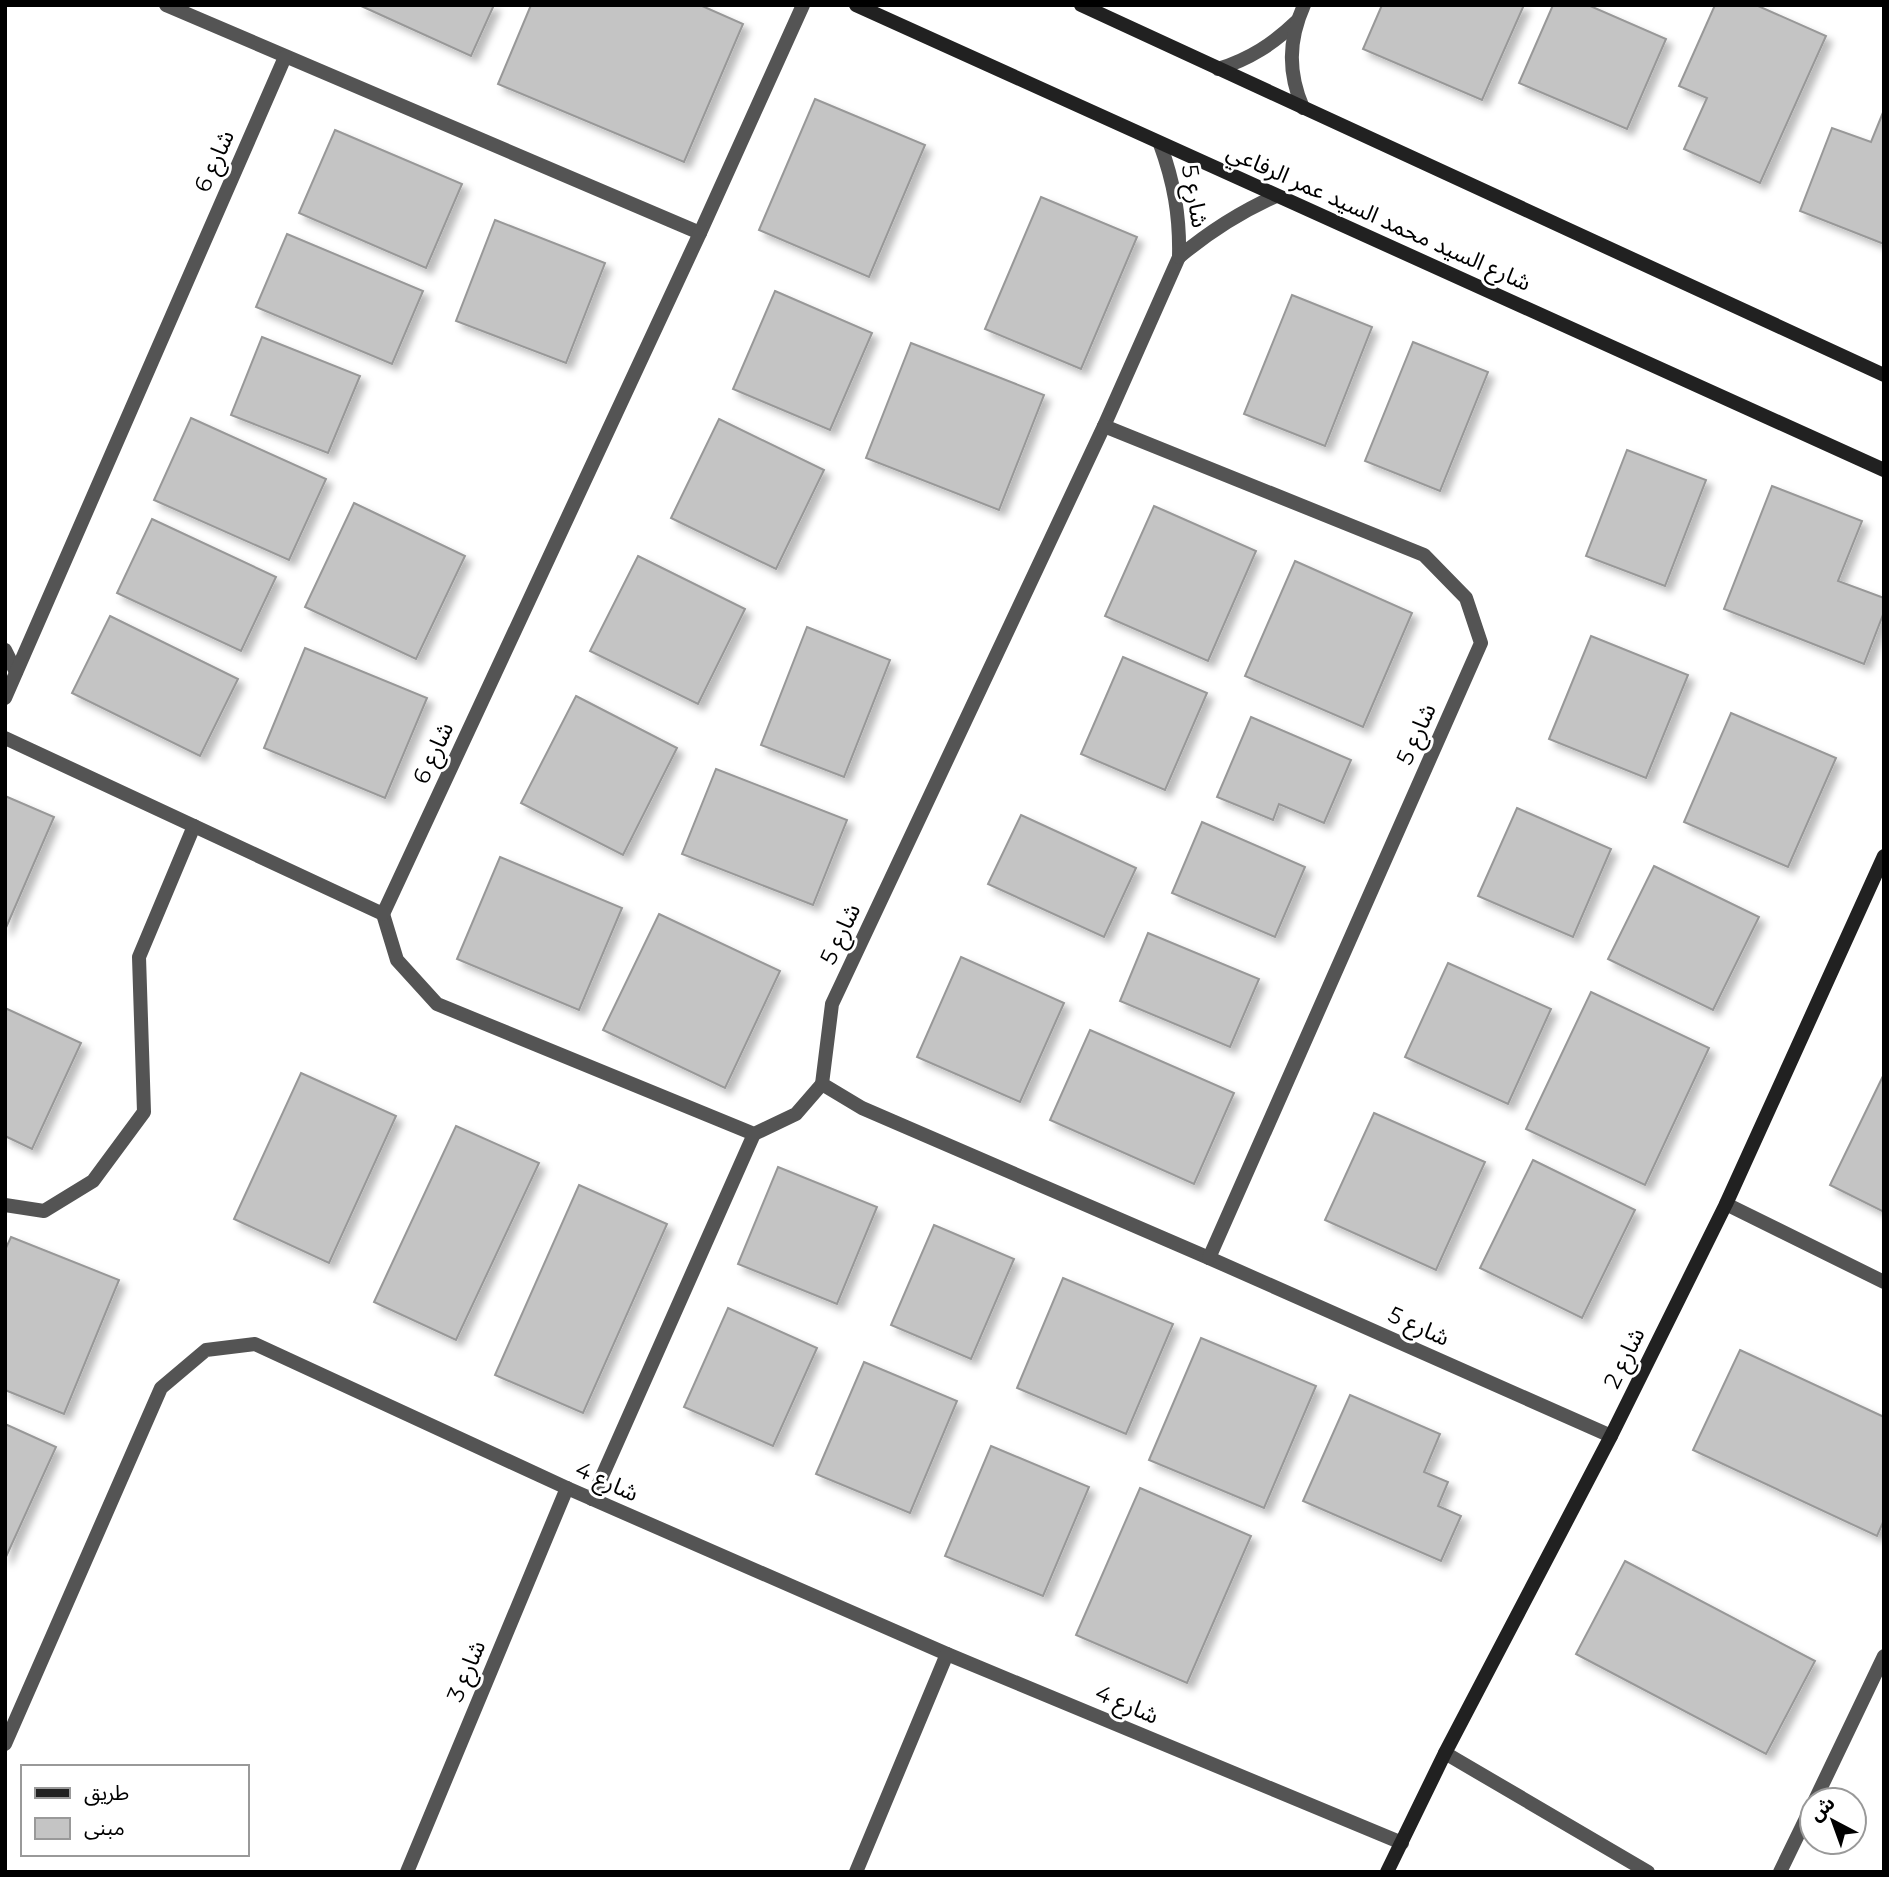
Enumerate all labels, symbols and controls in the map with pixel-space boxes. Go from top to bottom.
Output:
street label: شارع 6 [188,126,243,198]
street label: شارع السيد محمد السيد عمر الرفاعي [1221,137,1536,300]
street label: شارع 5 [1173,162,1214,230]
street label: شارع 5 [1390,699,1445,770]
street label: شارع 6 [407,718,462,790]
street label: شارع 5 [814,899,869,970]
street label: شارع 5 [1383,1300,1454,1355]
street label: شارع 2 [1597,1323,1653,1394]
street label: شارع 4 [570,1455,643,1510]
street label: شارع 3 [441,1636,494,1707]
street label: شارع 4 [1090,1678,1163,1733]
legend [21,1765,248,1856]
text: طريق [84,1780,129,1806]
north arrow [1798,1786,1868,1856]
text: ش [1805,1791,1840,1826]
text: مبنى [84,1815,125,1840]

